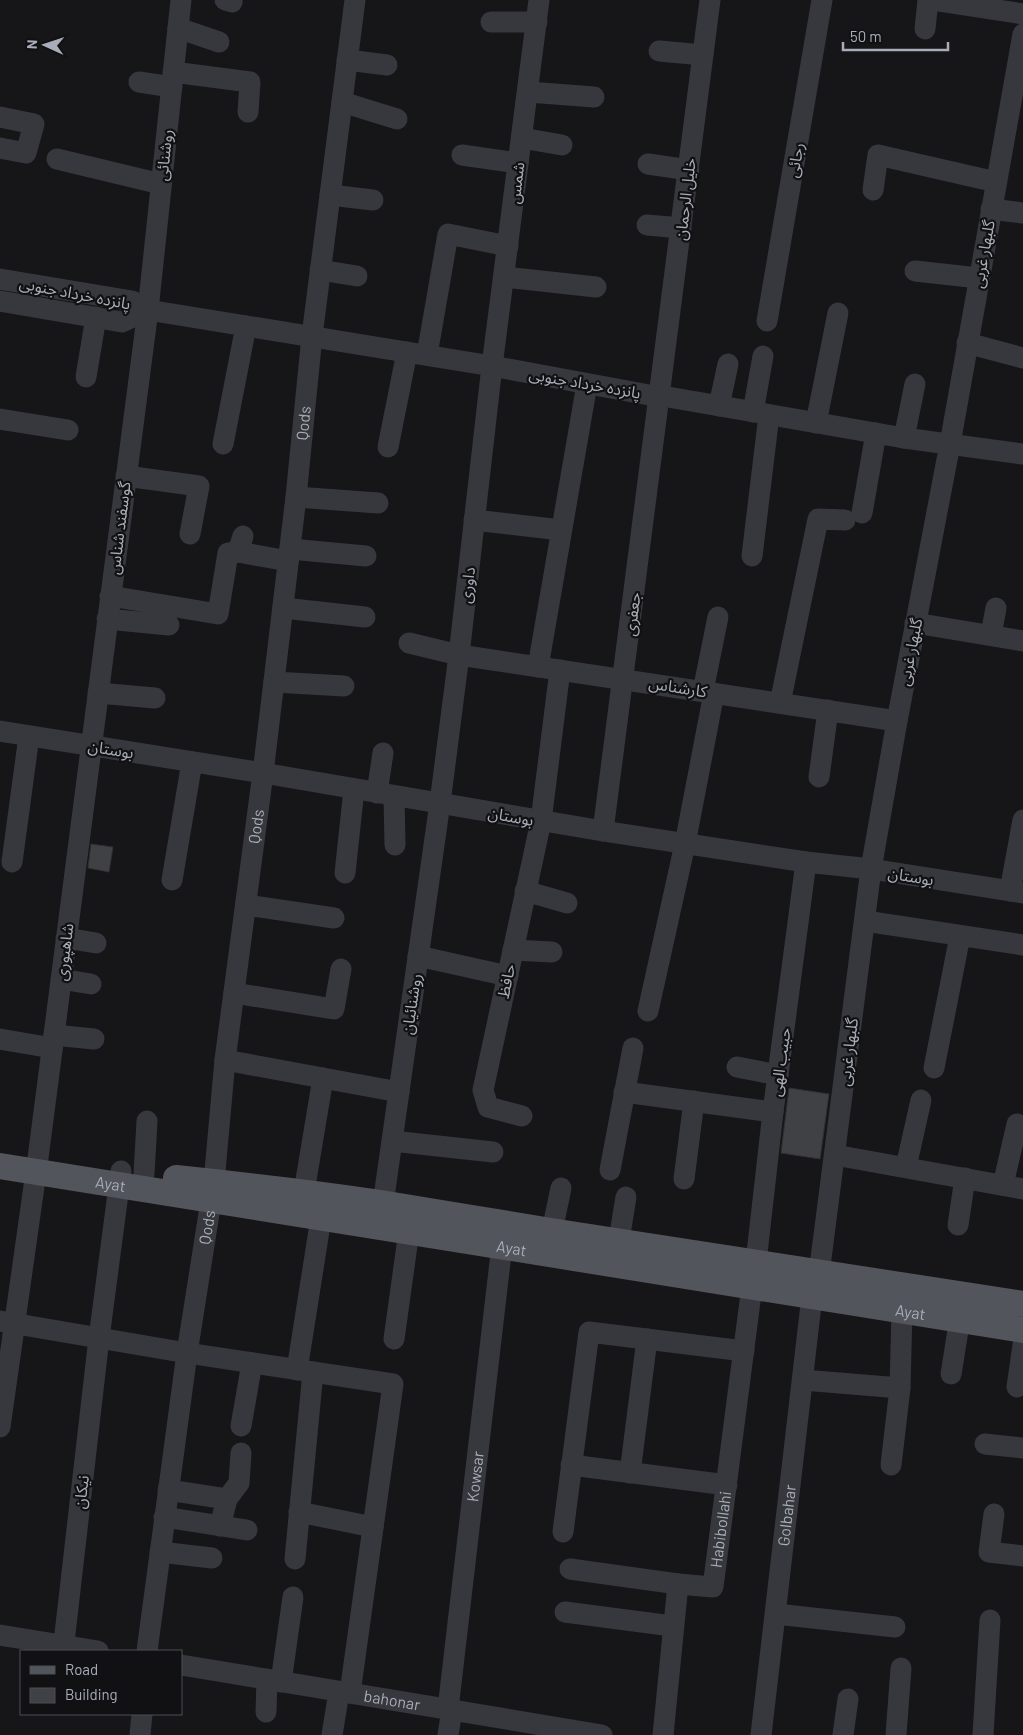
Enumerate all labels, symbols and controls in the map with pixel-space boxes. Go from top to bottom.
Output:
north arrow [20,20,70,70]
scale bar [843,20,948,52]
text: 50 m [850,27,882,45]
text: N [23,39,40,49]
street label: روشنائی [151,128,177,182]
street label: رجائی [782,141,808,179]
street label: خلیل الرحمان [670,157,700,241]
street label: شمس [504,161,528,205]
street label: گلبهار غربی [967,218,999,290]
street label: پانزده خرداد جنوبی [17,272,132,315]
street label: پانزده خرداد جنوبی [527,363,642,404]
street label: Qods [292,405,314,441]
street label: گوسفند شناس [103,480,135,576]
street label: داوری [455,566,479,604]
street label: جعفری [619,591,645,637]
street label: گلبهار غربی [894,616,926,688]
street label: کارشناس [647,673,709,702]
street label: بوستان [87,736,135,762]
street label: بوستان [487,802,535,830]
street label: Qods [244,808,267,845]
street label: بوستان [887,863,935,889]
street label: شاهپوری [51,922,79,982]
street label: حافظ [493,962,518,1000]
street label: روشنائیان [397,972,425,1036]
street label: گلبهار غربی [834,1016,862,1087]
street label: حبیب الهی [765,1026,795,1098]
street label: Ayat [94,1171,127,1195]
street label: Qods [194,1209,218,1246]
street label: Ayat [495,1236,528,1259]
street label: Ayat [894,1300,927,1323]
street label: Kowsar [462,1450,487,1503]
street label: نیکان [69,1474,93,1510]
street label: Golbahar [773,1483,799,1547]
street label: Habibollahi [706,1490,734,1569]
legend [20,1650,182,1715]
text: Road [65,1660,98,1678]
text: Building [65,1685,118,1703]
street label: bahonar [363,1686,422,1714]

